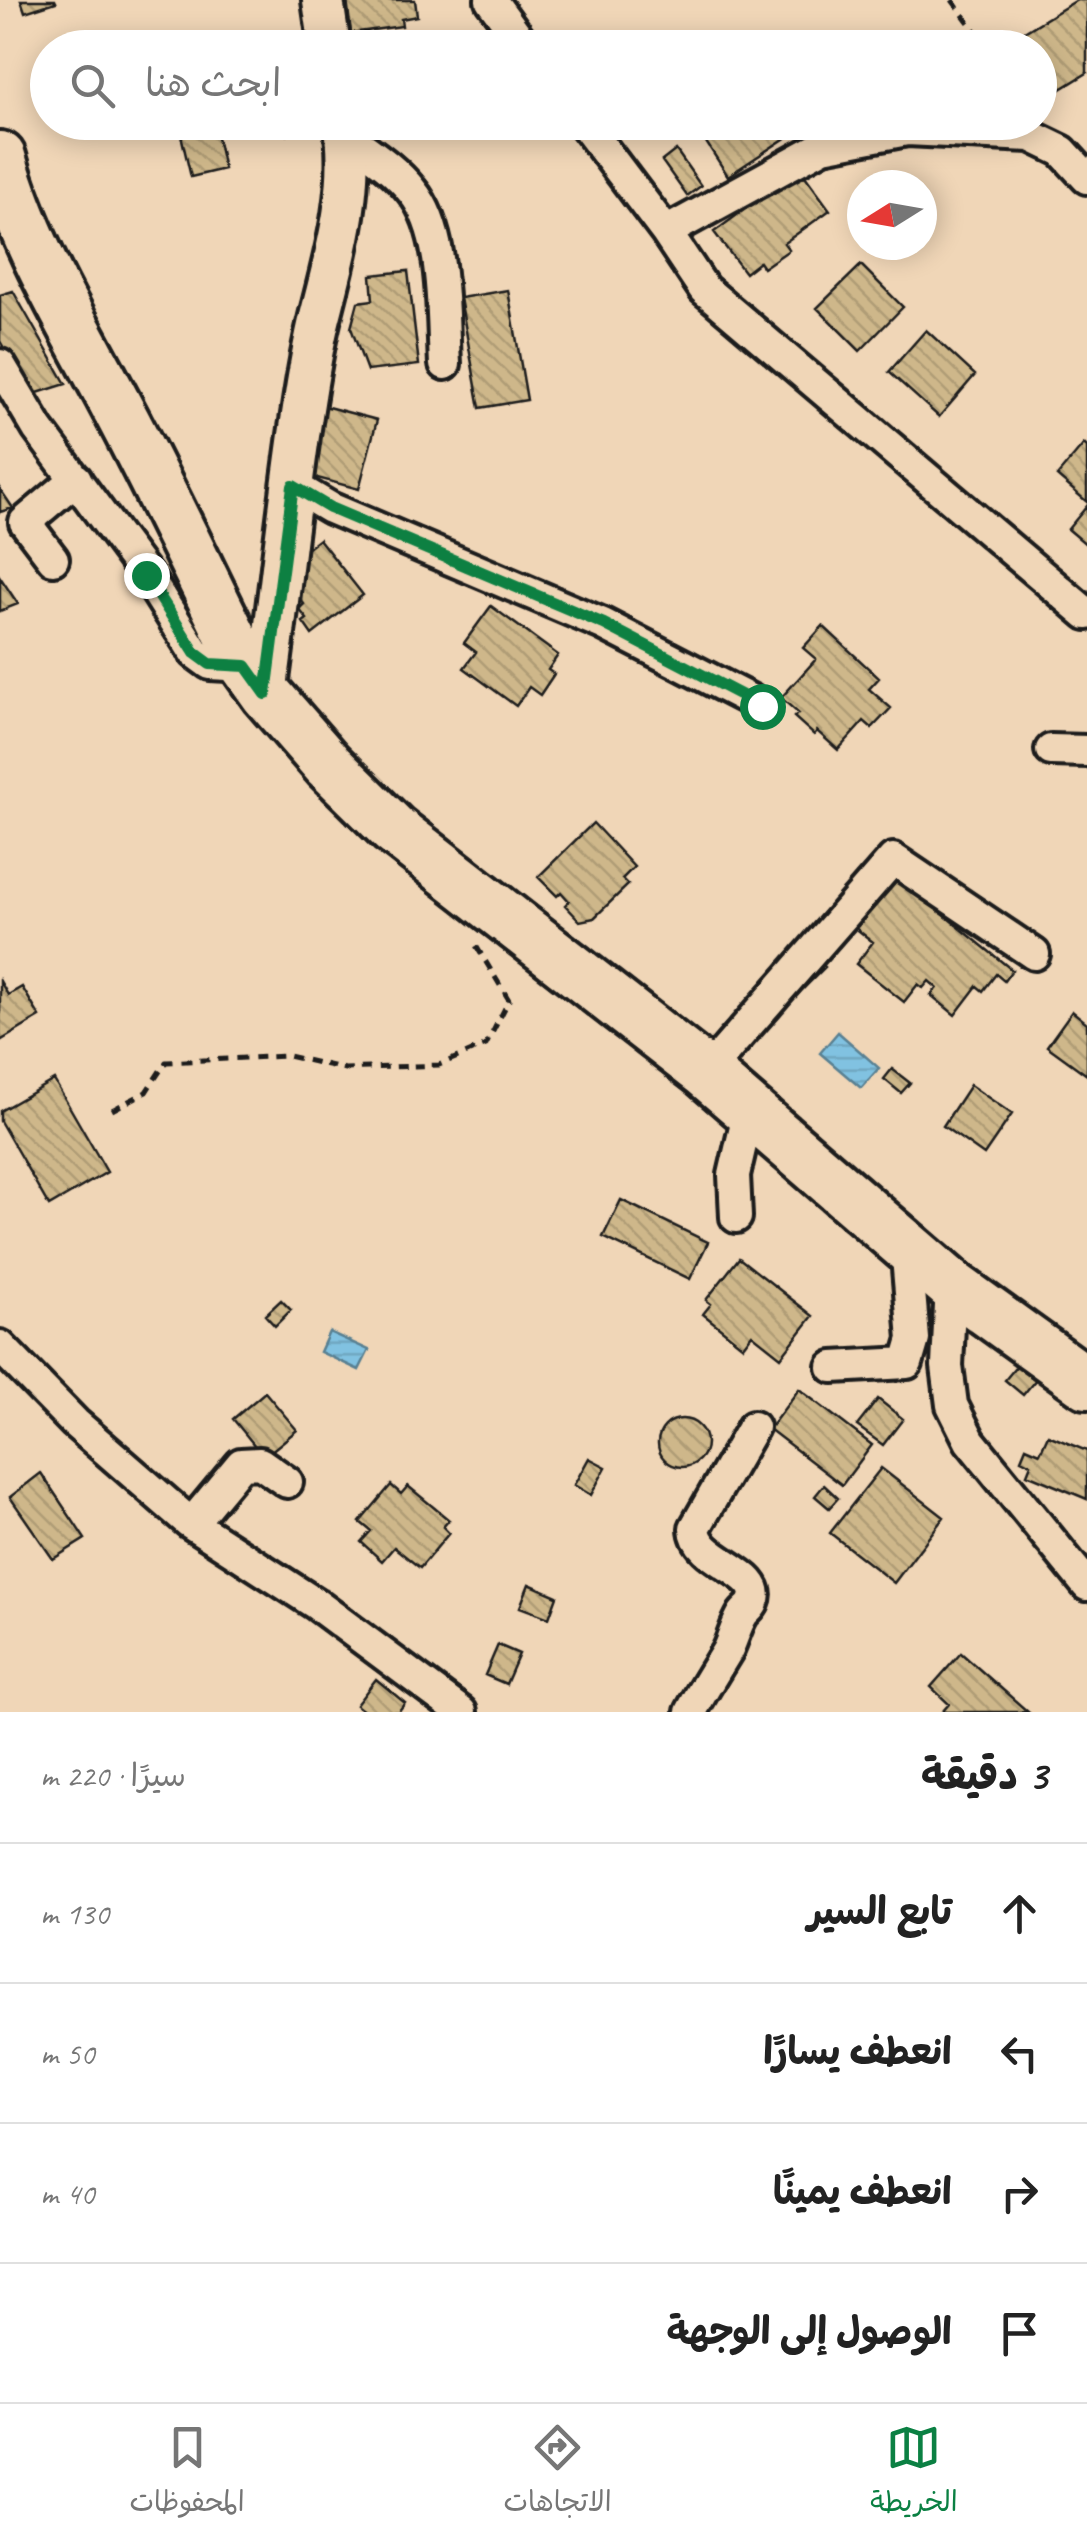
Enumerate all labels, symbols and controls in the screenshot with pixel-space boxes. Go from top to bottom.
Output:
search box [30,30,1057,140]
icon: search [65,58,120,113]
text: ابحث هنا [145,60,281,107]
north arrow [847,170,937,260]
route end [124,553,170,599]
route start [740,684,786,730]
text: 3 دقيقة [921,1749,1047,1802]
text: سيرًا · 220 m [40,1755,186,1796]
icon: ahead [992,1886,1047,1941]
text: تابع السير [807,1888,952,1935]
text: 130 m [40,1893,109,1934]
icon: left [992,2026,1047,2081]
text: انعطف يسارًا [763,2028,952,2075]
text: 50 m [40,2033,94,2074]
icon: right [992,2166,1047,2221]
text: انعطف يمينًا [773,2168,952,2215]
text: 40 m [40,2173,94,2214]
icon: arrive [992,2306,1047,2361]
text: الوصول إلى الوجهة [666,2308,952,2355]
tab: المحفوظات [129,2420,245,2526]
tab: الاتجاهات [503,2420,612,2526]
tab: الخريطة [870,2420,958,2526]

